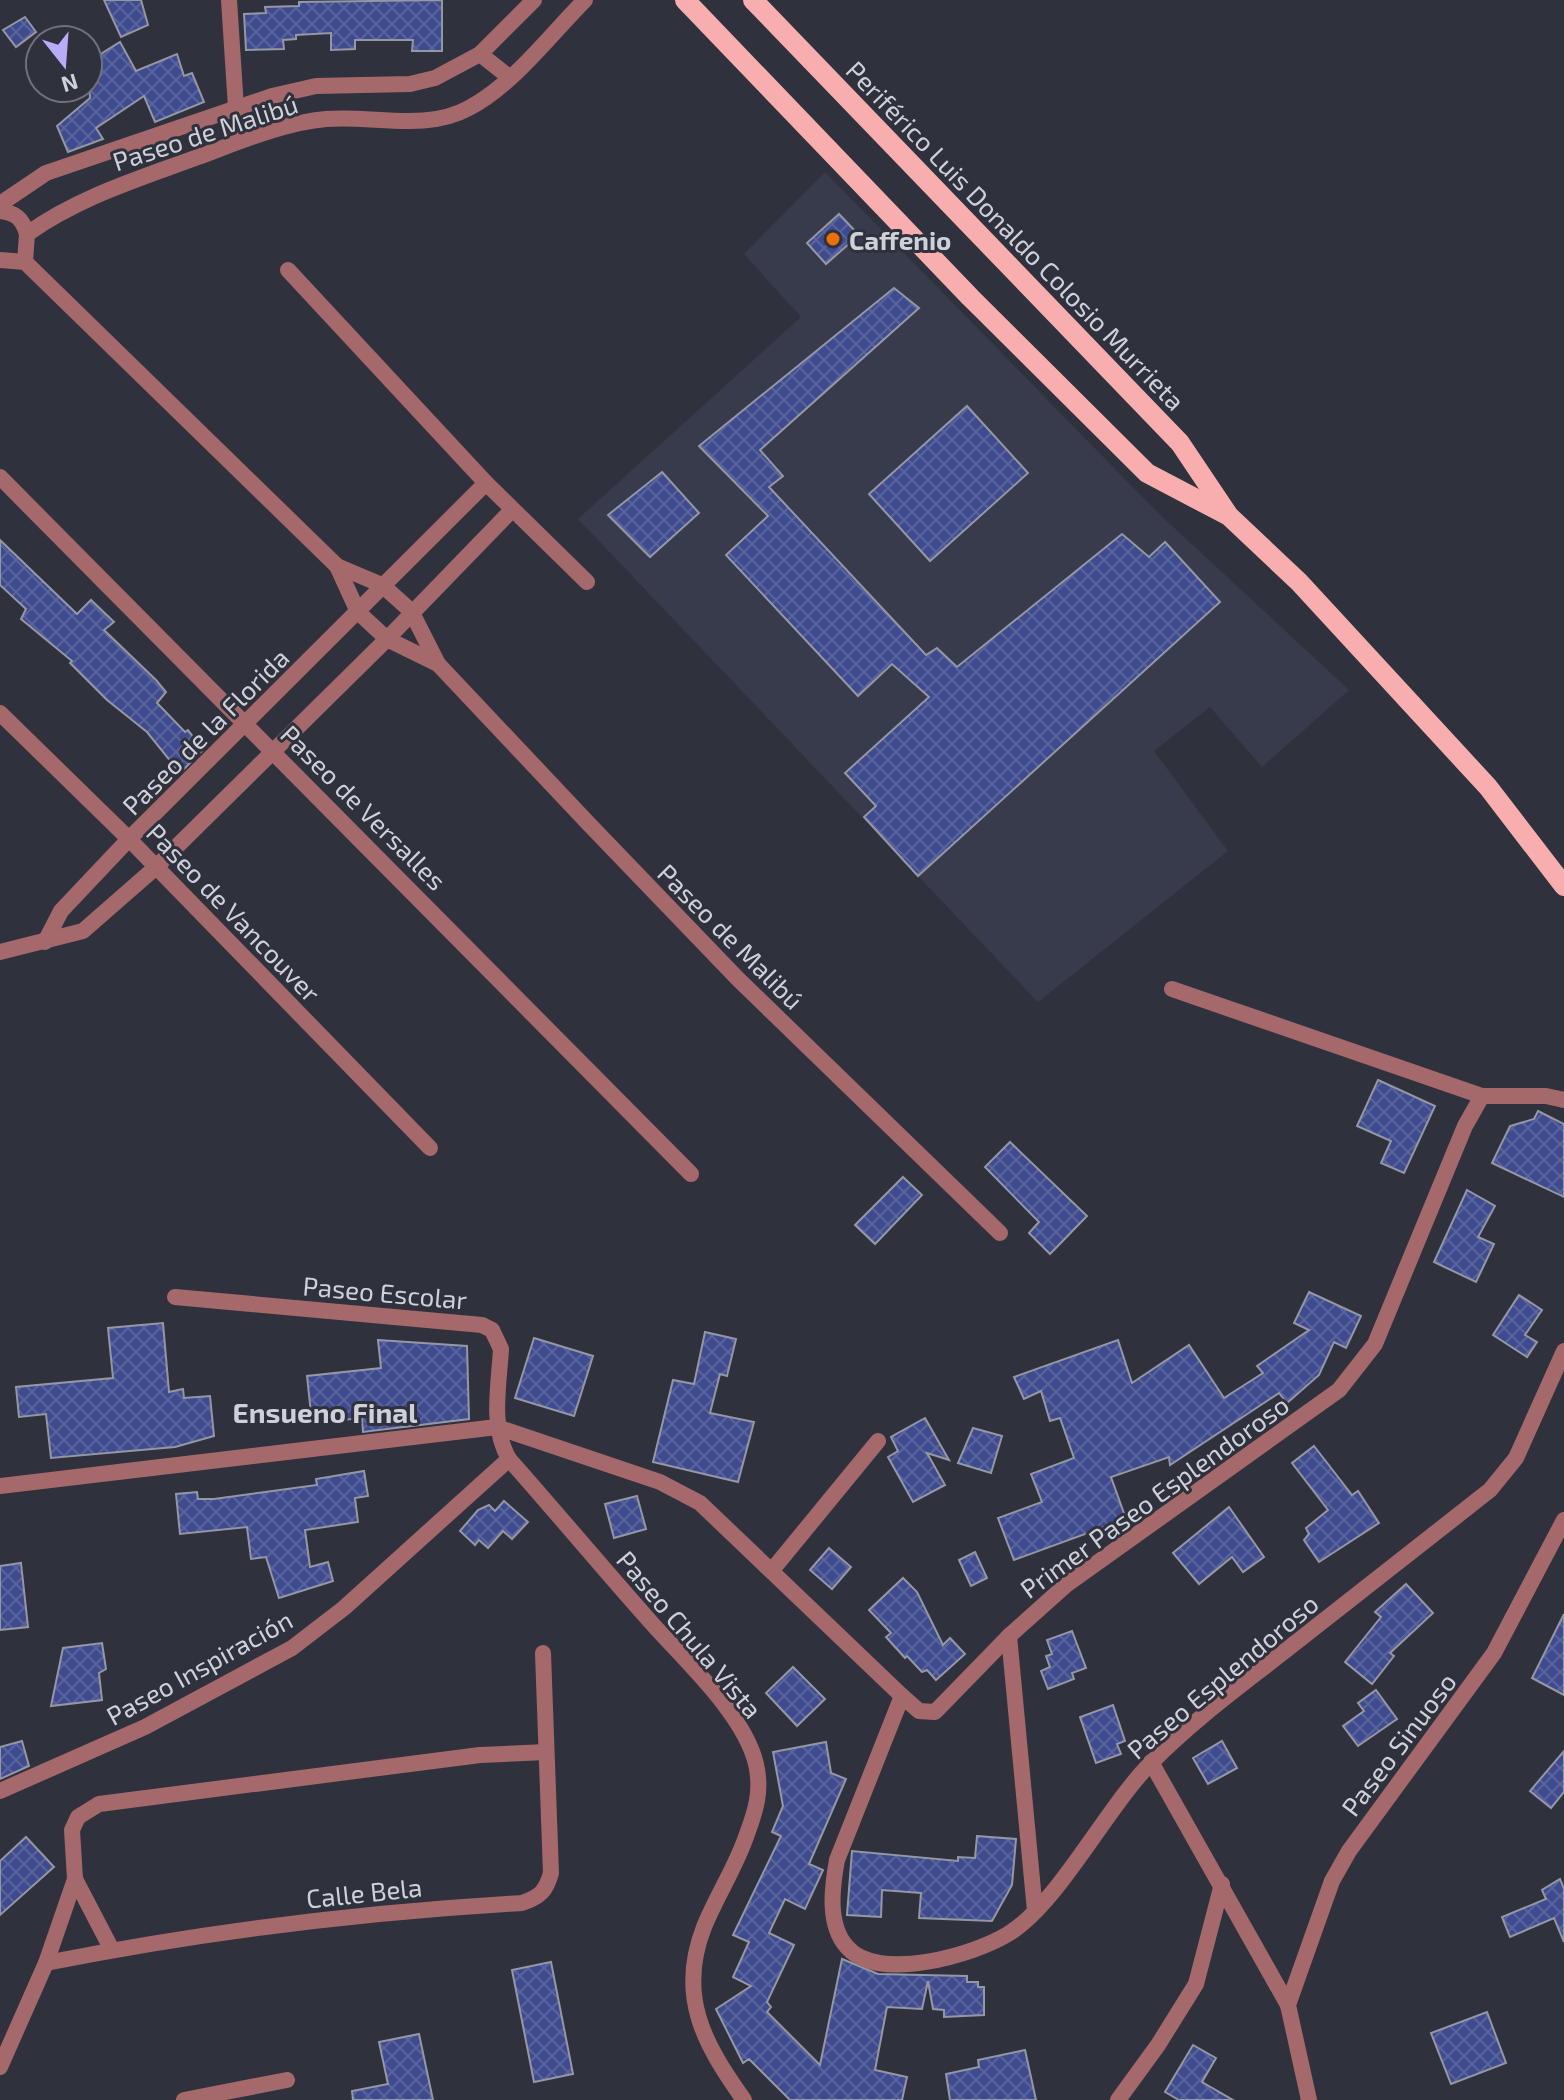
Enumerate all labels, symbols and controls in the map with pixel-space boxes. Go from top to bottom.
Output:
north arrow [24,24,104,104]
street label: Periférico Luis Donaldo Colosio Murrieta [840,54,1192,416]
text: N [59,69,82,99]
street label: Paseo de Malibú [109,87,301,177]
place label: Caffenio [849,224,951,255]
marker: Caffenio [824,230,842,248]
street label: Paseo de la Florida [115,641,295,821]
street label: Paseo de Versalles [275,718,453,896]
street label: Paseo de Vancouver [141,816,327,1008]
street label: Paseo de Malibú [652,857,810,1015]
street label: Paseo Escolar [302,1269,468,1315]
street label: Primer Paseo Esplendoroso [1014,1388,1294,1604]
district label: Ensueno Final [233,1395,418,1429]
street label: Paseo Chula Vista [611,1544,769,1724]
street label: Paseo Esplendoroso [1120,1587,1324,1765]
street label: Paseo Inspiración [101,1603,297,1731]
street label: Paseo Sinuoso [1334,1666,1462,1822]
street label: Calle Bela [305,1871,423,1913]

